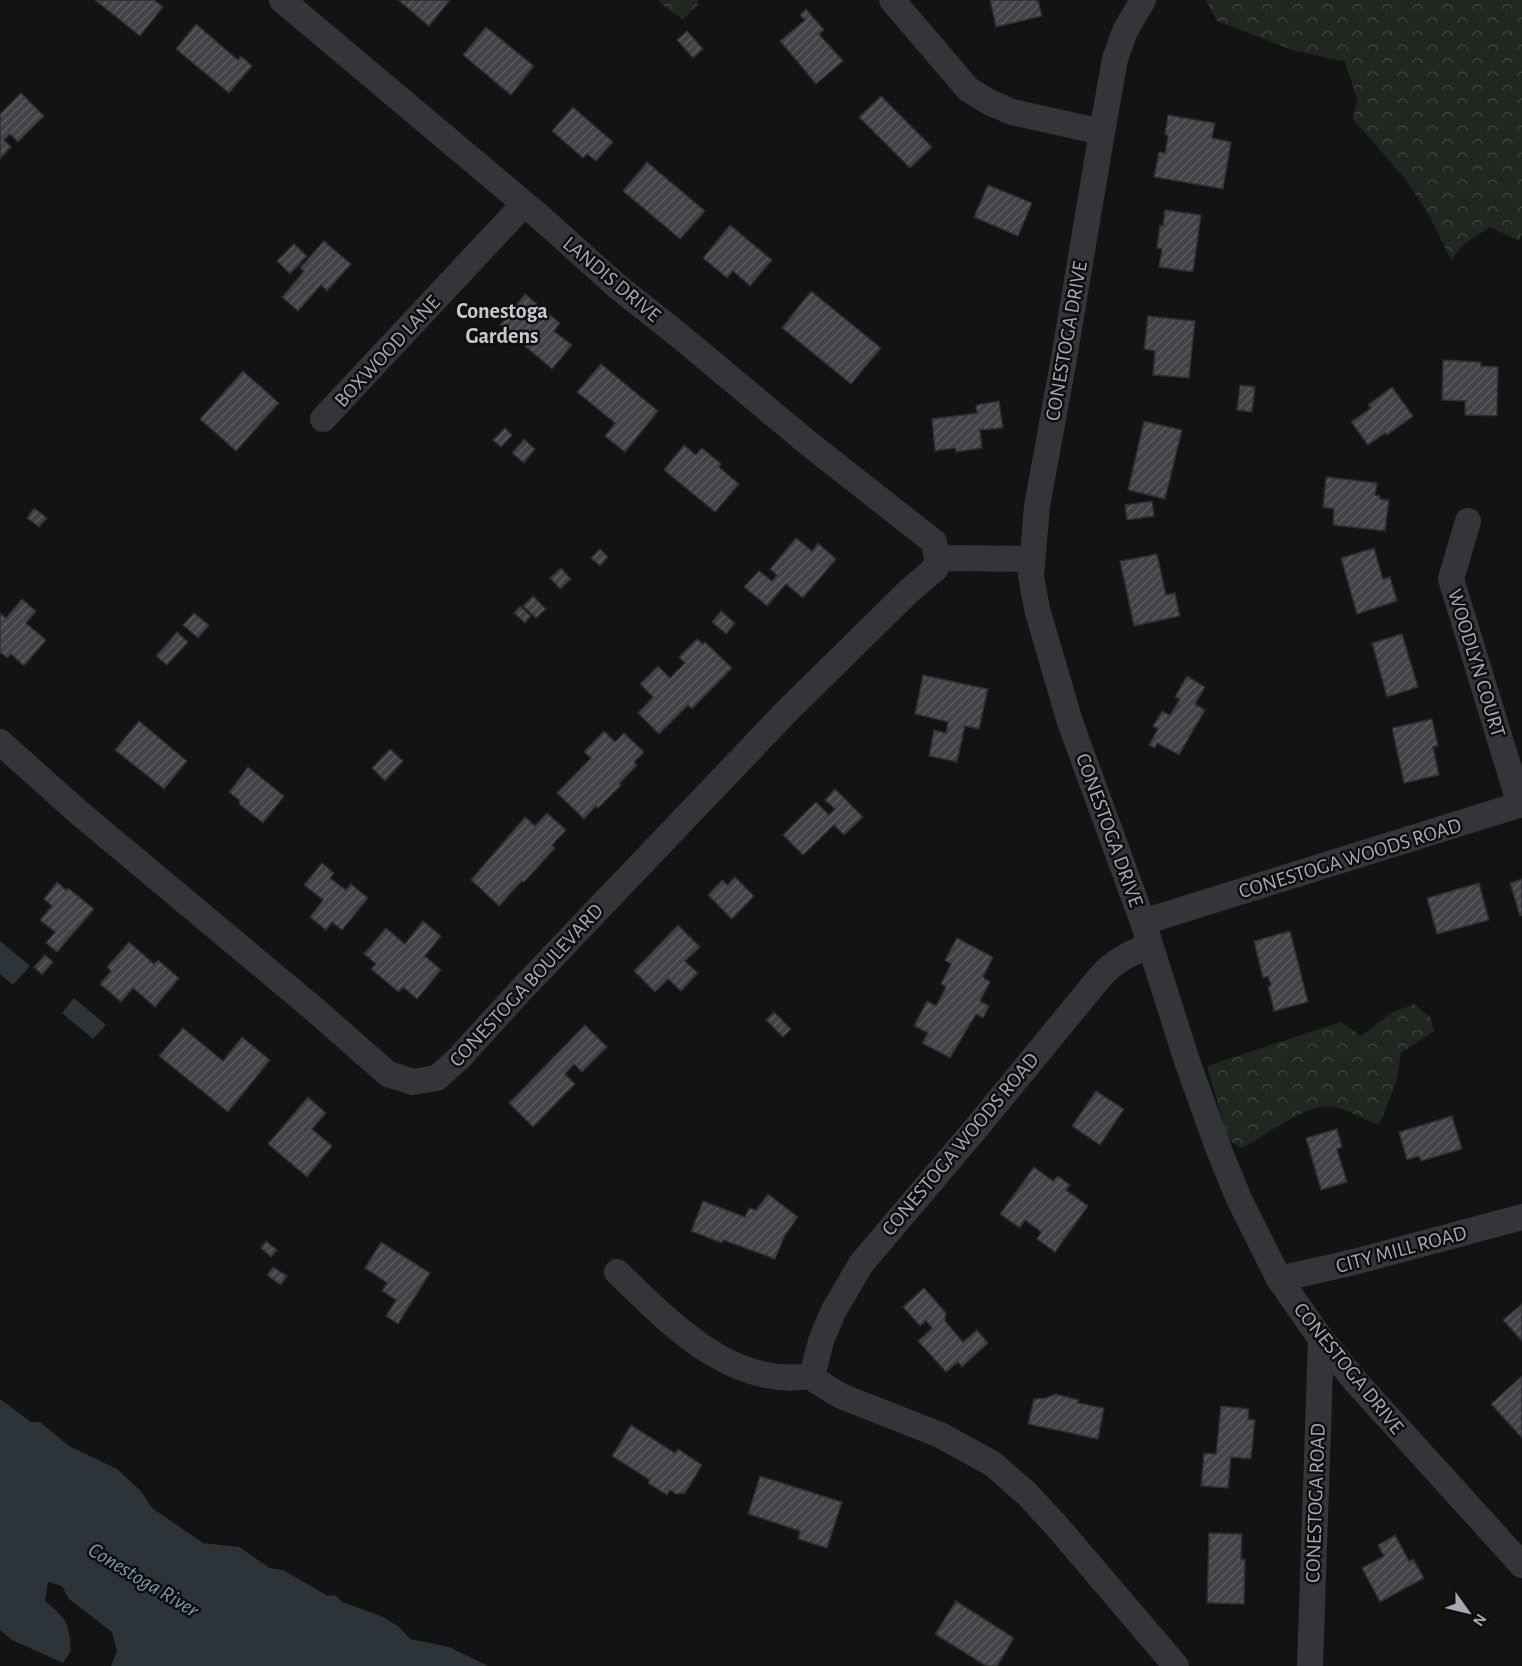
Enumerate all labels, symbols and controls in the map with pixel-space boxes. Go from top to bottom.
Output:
street label: LANDIS DRIVE [559,233,664,326]
street label: CONESTOGA DRIVE [1042,260,1091,423]
street label: BOXWOOD LANE [331,291,444,411]
district label: Conestoga Gardens [456,300,548,347]
street label: WOODLYN COURT [1444,587,1509,740]
street label: CONESTOGA DRIVE [1072,751,1147,910]
street label: CONESTOGA WOODS ROAD [1236,815,1464,902]
street label: CONESTOGA BOULEVARD [445,900,607,1071]
street label: CONESTOGA WOODS ROAD [878,1049,1043,1240]
street label: CITY MILL ROAD [1333,1222,1469,1277]
street label: CONESTOGA DRIVE [1290,1299,1408,1438]
street label: CONESTOGA ROAD [1302,1423,1329,1583]
water label: Conestoga River [85,1538,203,1622]
north arrow [1438,1582,1498,1642]
text: N [1470,1611,1489,1629]

